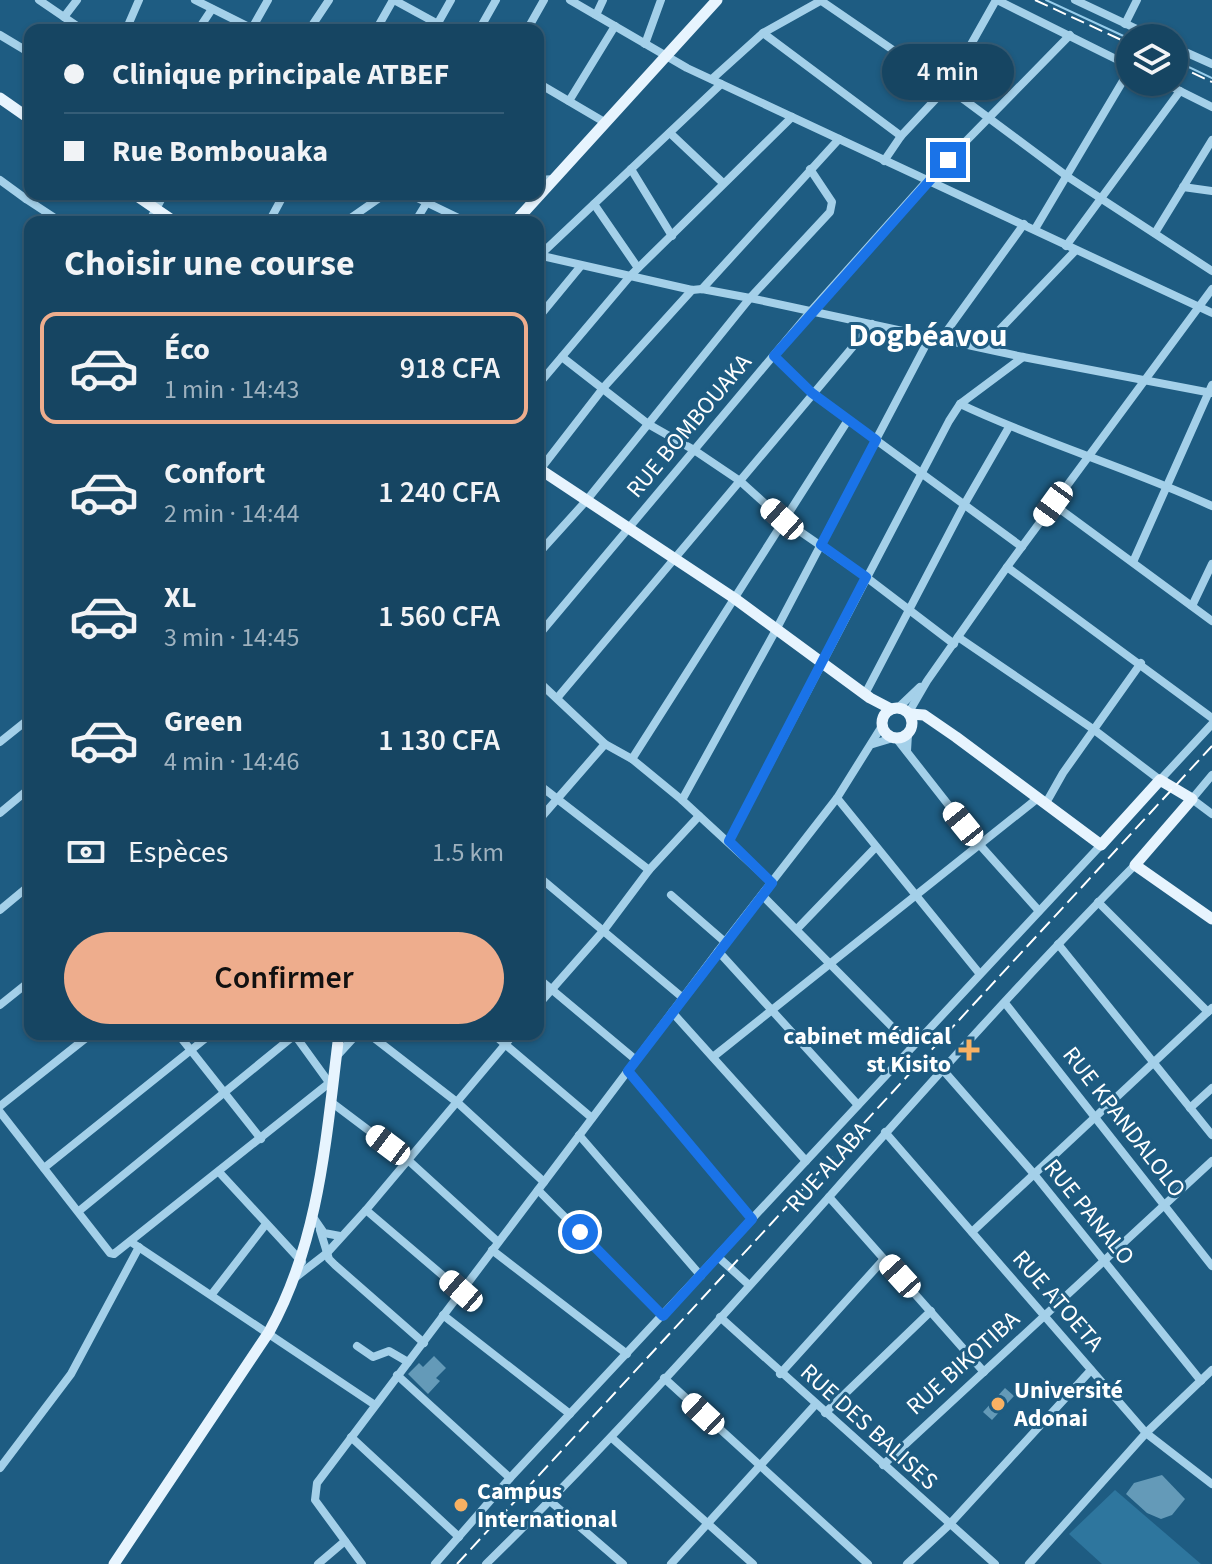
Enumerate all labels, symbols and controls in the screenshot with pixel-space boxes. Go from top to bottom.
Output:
map controls [1116,24,1188,96]
button: layers [1116,24,1188,96]
callout: 4 min [882,44,1014,100]
text: Clinique principale ATBEF [112,53,449,96]
text: 4 min [917,53,979,90]
text: Rue Bombouaka [112,130,328,173]
route end [930,142,966,178]
text: Choisir une course [64,238,355,289]
district label: Dogbéavou [849,313,1008,359]
text: Éco [164,328,210,371]
icon: car [68,332,140,404]
street label: RUE BOMBOUAKA [618,346,760,506]
text: 918 CFA [400,347,500,390]
text: 1 min · 14:43 [164,371,299,408]
text: Confort [164,452,265,495]
icon: car [68,456,140,528]
text: 1 240 CFA [378,471,500,514]
car [1029,478,1077,530]
car [756,494,808,544]
text: 2 min · 14:44 [164,495,299,532]
text: XL [164,576,197,619]
icon: car [68,580,140,652]
text: 1 560 CFA [378,595,500,638]
text: 3 min · 14:45 [164,619,299,656]
text: Green [164,700,243,743]
icon: car [68,704,140,776]
text: 1 130 CFA [378,719,500,762]
text: 4 min · 14:46 [164,743,299,780]
car [939,798,987,850]
icon: cash [64,830,108,874]
text: Espèces [128,831,228,874]
text: 1.5 km [432,834,504,871]
button: Confirmer [64,932,504,1024]
place label: cabinet médical st Kisito [783,1019,951,1082]
marker: cabinet médical st Kisito [958,1039,980,1061]
street label: RUE KPANDALOLO [1054,1039,1194,1205]
street label: RUE ALABA [778,1114,878,1220]
car [362,1121,414,1169]
street label: RUE PANALO [1035,1151,1143,1273]
route start [562,1214,598,1250]
street label: RUE ATOETA [1004,1243,1112,1359]
car [875,1250,925,1302]
car [435,1266,487,1316]
street label: RUE BIKOTIBA [898,1302,1028,1424]
street label: RUE DES BALISES [792,1355,946,1499]
place label: Université Adonai [1013,1373,1123,1436]
car [677,1389,729,1439]
marker: Université Adonai [989,1395,1007,1413]
place label: Campus International [477,1474,617,1537]
marker: Campus International [452,1496,470,1514]

